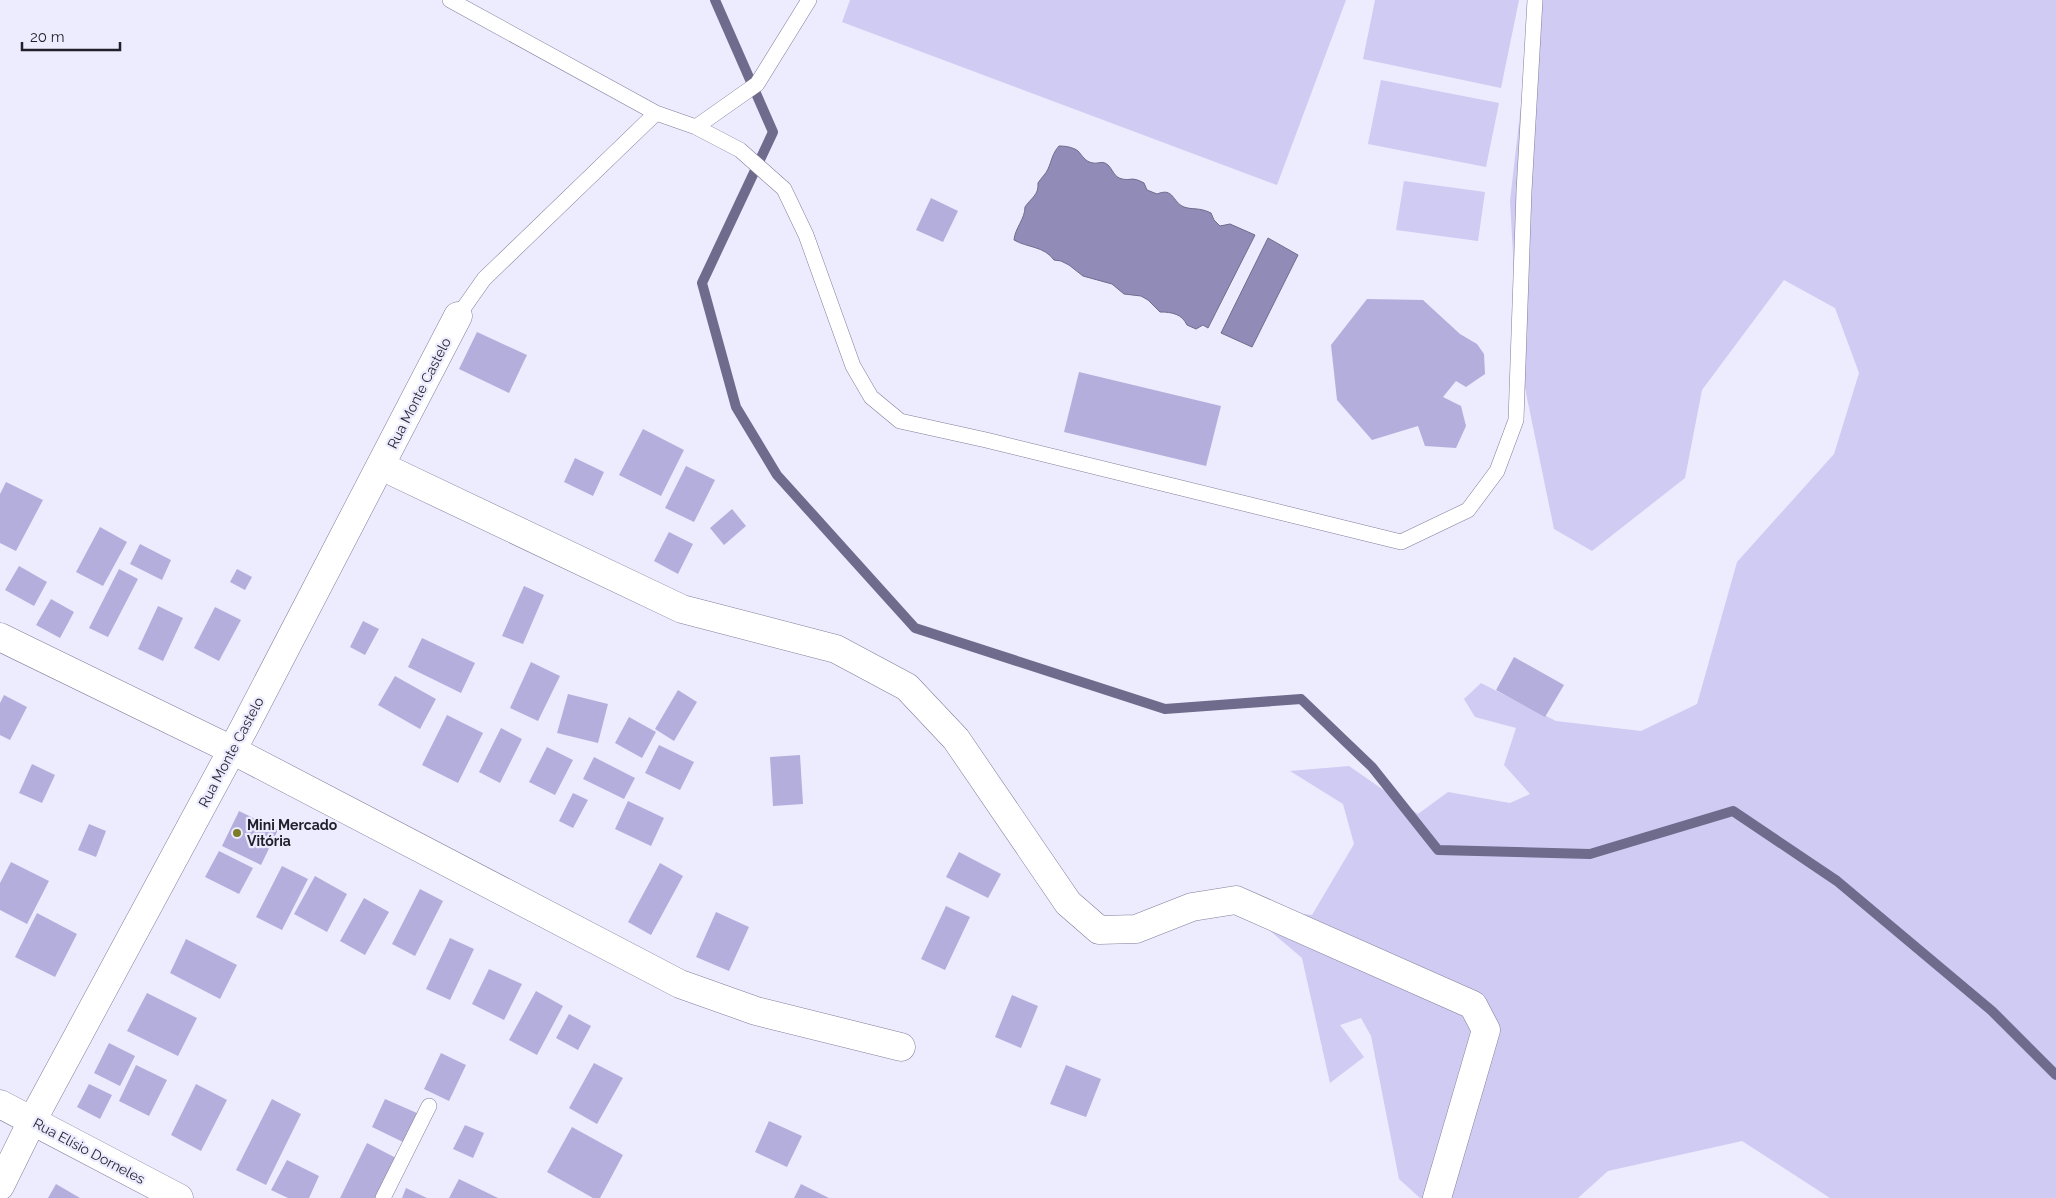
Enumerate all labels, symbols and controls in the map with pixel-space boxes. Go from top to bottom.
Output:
scale bar [22,20,120,52]
text: 20 m [30,28,65,46]
street label: Rua Monte Castelo [384,335,454,451]
street label: Rua Monte Castelo [195,694,267,810]
place label: Mini Mercado Vitória [247,817,338,849]
marker: Mini Mercado Vitória [231,827,243,839]
street label: Rua Elísio Dorneles [30,1115,148,1187]

